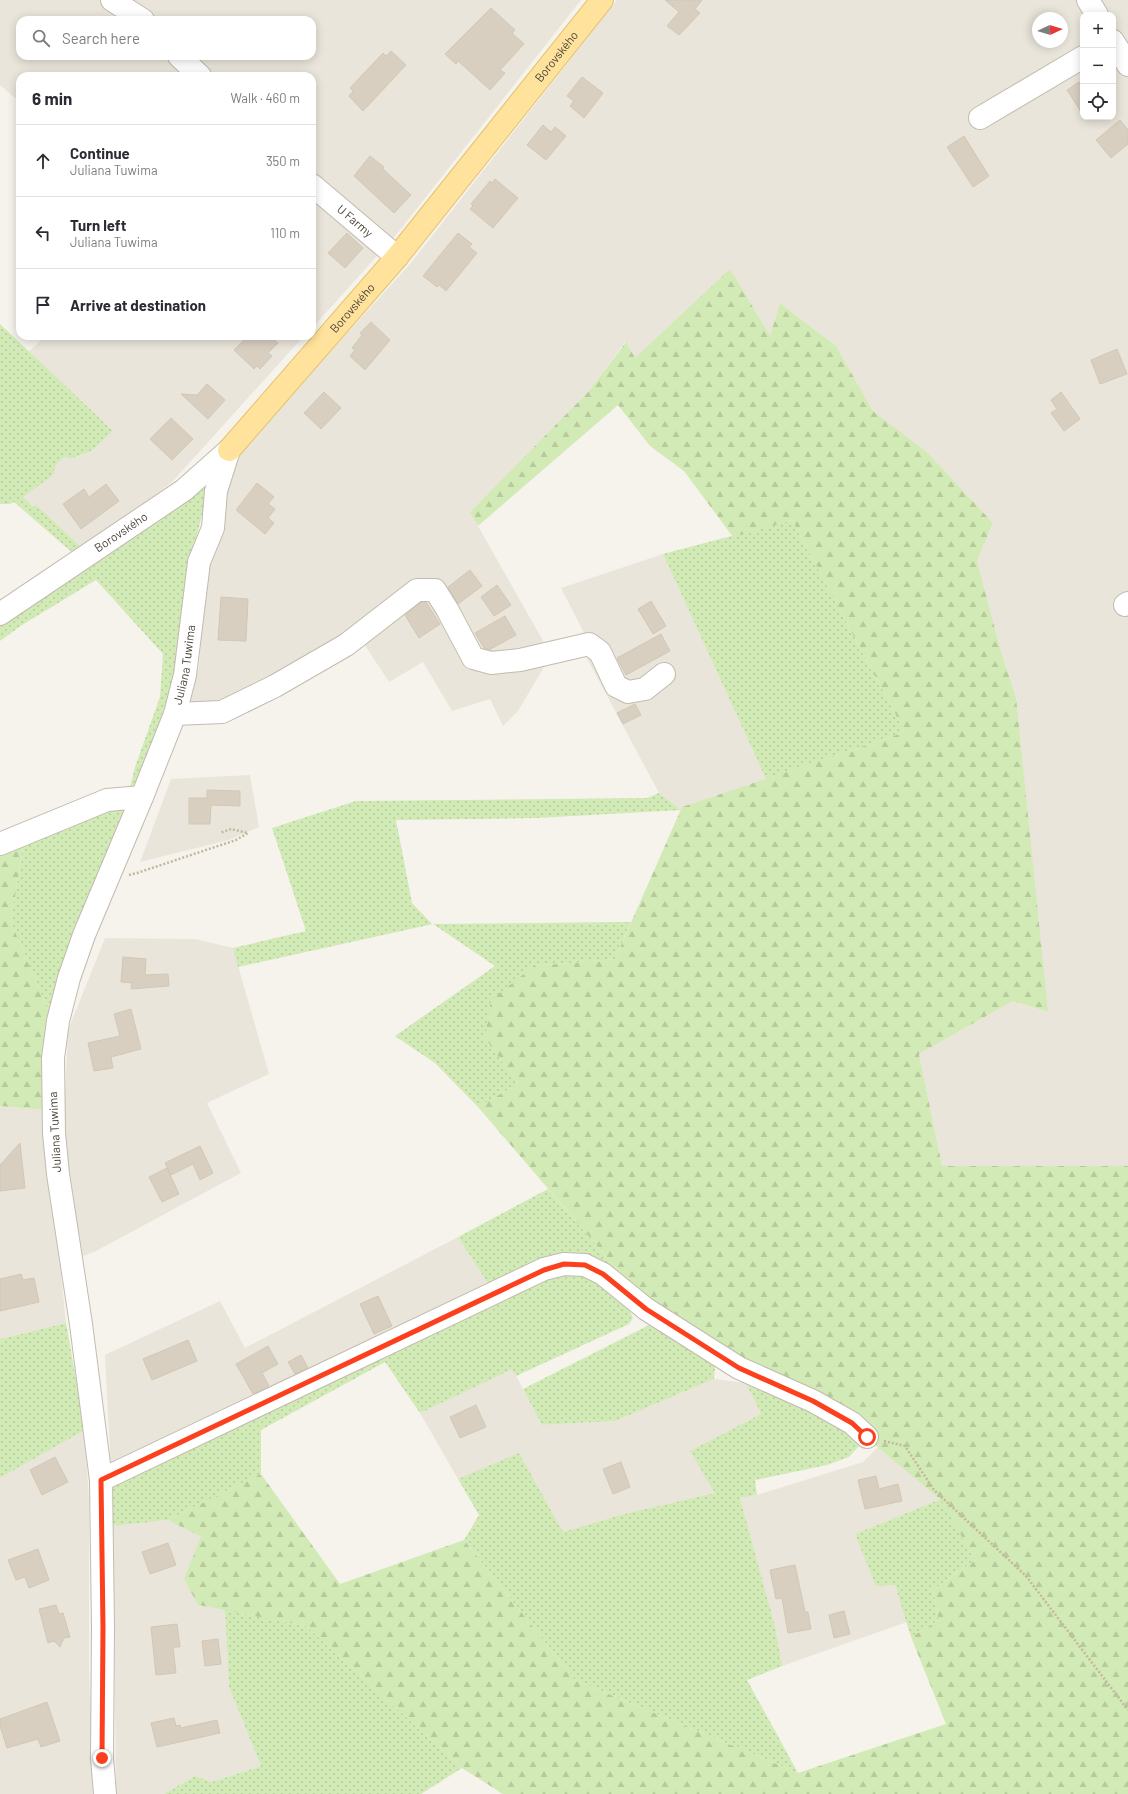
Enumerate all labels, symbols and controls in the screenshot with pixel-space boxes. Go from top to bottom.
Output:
north arrow [1032,12,1068,48]
map controls [1080,12,1116,120]
button: + [1080,12,1116,48]
search box [16,16,316,60]
icon: search [30,27,52,49]
street label: Borovského [531,28,580,84]
text: Search here [62,29,140,47]
button: − [1080,48,1116,84]
button: locate [1080,84,1116,120]
text: 6 min [32,88,72,108]
text: Walk · 460 m [231,90,300,106]
text: Continue [70,144,130,162]
icon: ahead [32,150,54,172]
text: 350 m [266,153,300,169]
text: Juliana Tuwima [70,162,158,178]
street label: U Farmy [335,201,376,240]
text: Turn left [70,216,126,234]
icon: left [32,222,54,244]
text: 110 m [270,225,300,241]
text: Juliana Tuwima [70,234,158,250]
street label: Borovského [326,280,377,335]
icon: arrive [32,294,54,316]
text: Arrive at destination [70,296,206,314]
street label: Borovského [91,509,150,554]
street label: Juliana Tuwima [170,624,197,706]
street label: Juliana Tuwima [45,1091,63,1173]
route start [858,1428,876,1446]
route end [93,1749,111,1767]

